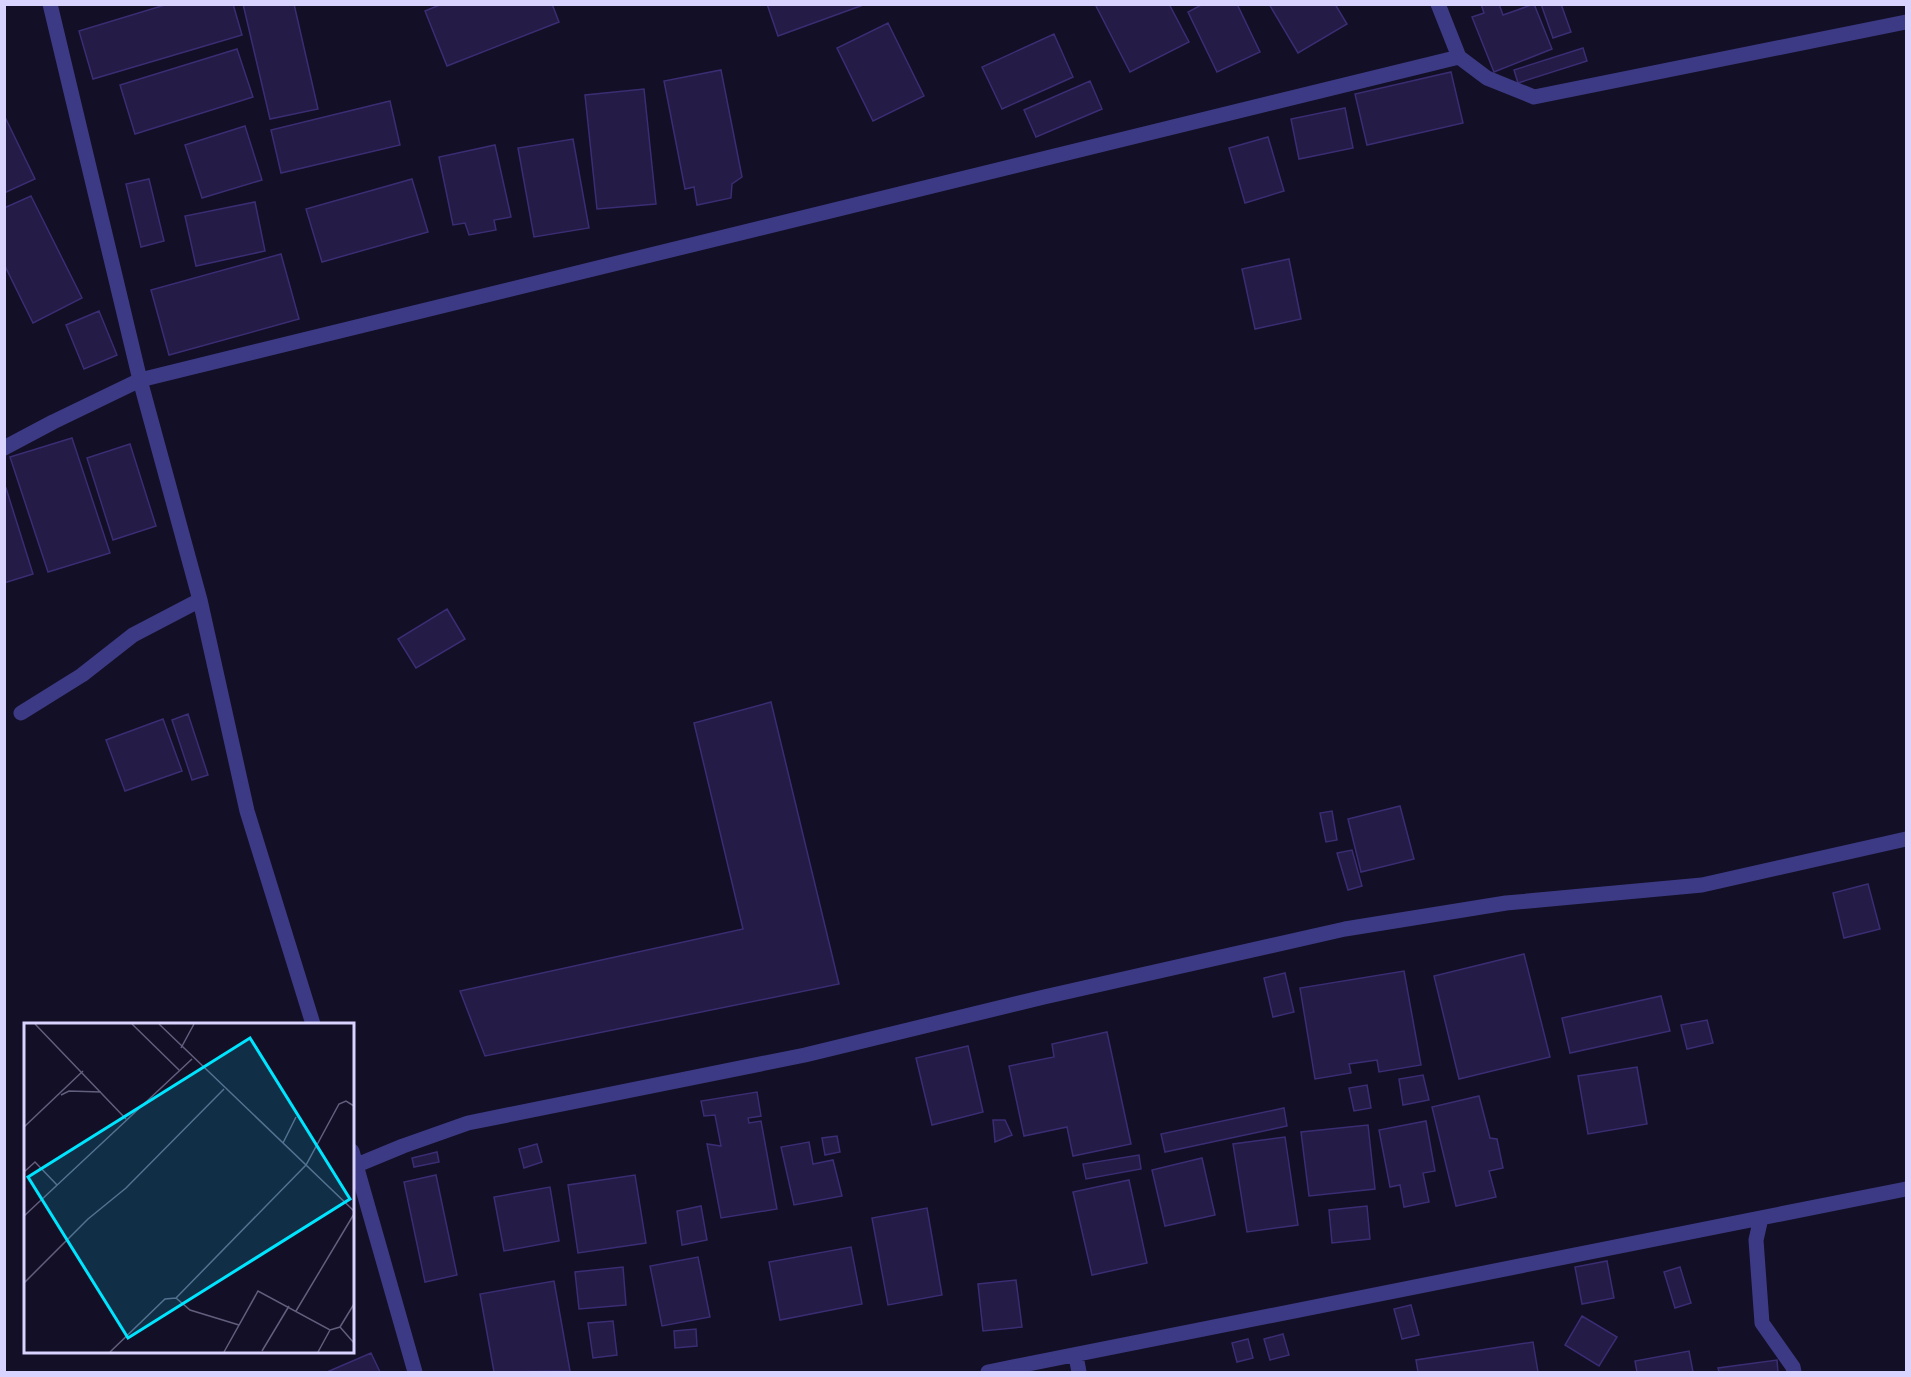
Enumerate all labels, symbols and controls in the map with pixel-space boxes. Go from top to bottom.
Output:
inset map [24,1023,354,1353]

